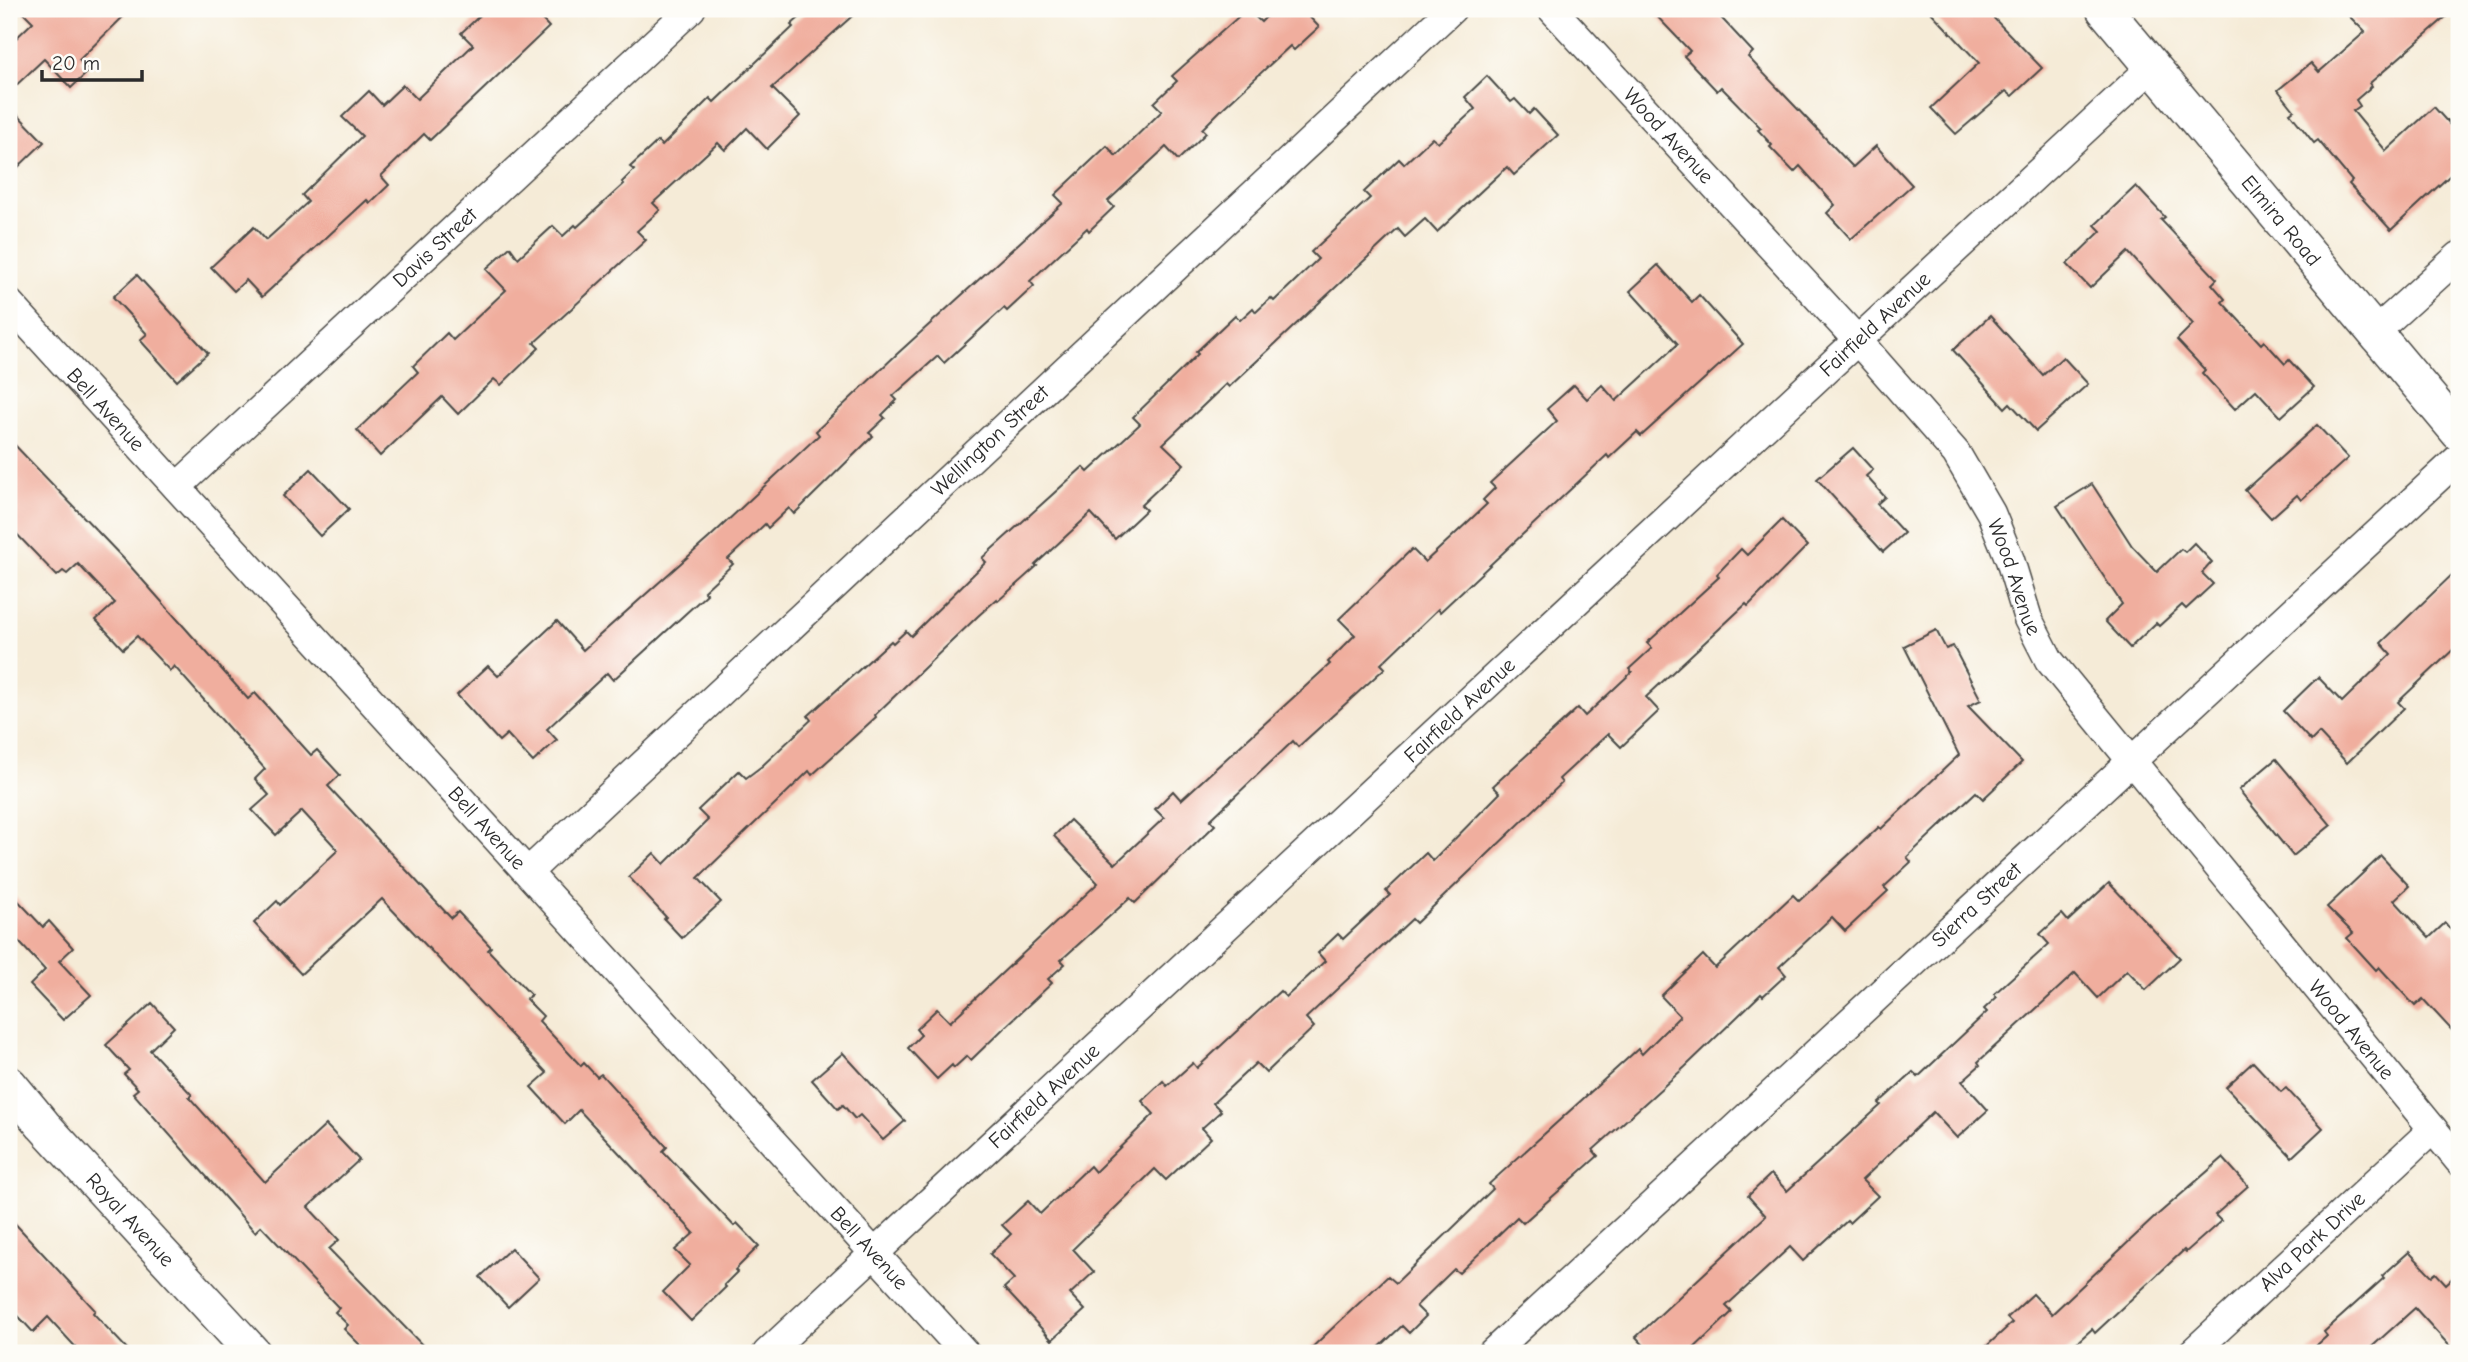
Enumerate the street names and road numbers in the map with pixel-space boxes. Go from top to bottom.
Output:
street label: Wood Avenue [1618,83,1719,188]
street label: Elmira Road [2236,171,2326,271]
street label: Davis Street [388,202,482,292]
street label: Fairfield Avenue [1814,267,1935,382]
street label: Bell Avenue [62,363,150,456]
street label: Wellington Street [926,379,1054,501]
street label: Wood Avenue [1983,515,2046,639]
street label: Fairfield Avenue [1399,653,1520,767]
street label: Bell Avenue [443,782,531,874]
street label: Sierra Street [1927,857,2027,952]
street label: Wood Avenue [2304,975,2399,1084]
street label: Fairfield Avenue [984,1038,1104,1153]
street label: Royal Avenue [81,1168,179,1272]
street label: Alva Park Drive [2254,1186,2370,1296]
street label: Bell Avenue [826,1202,913,1294]

